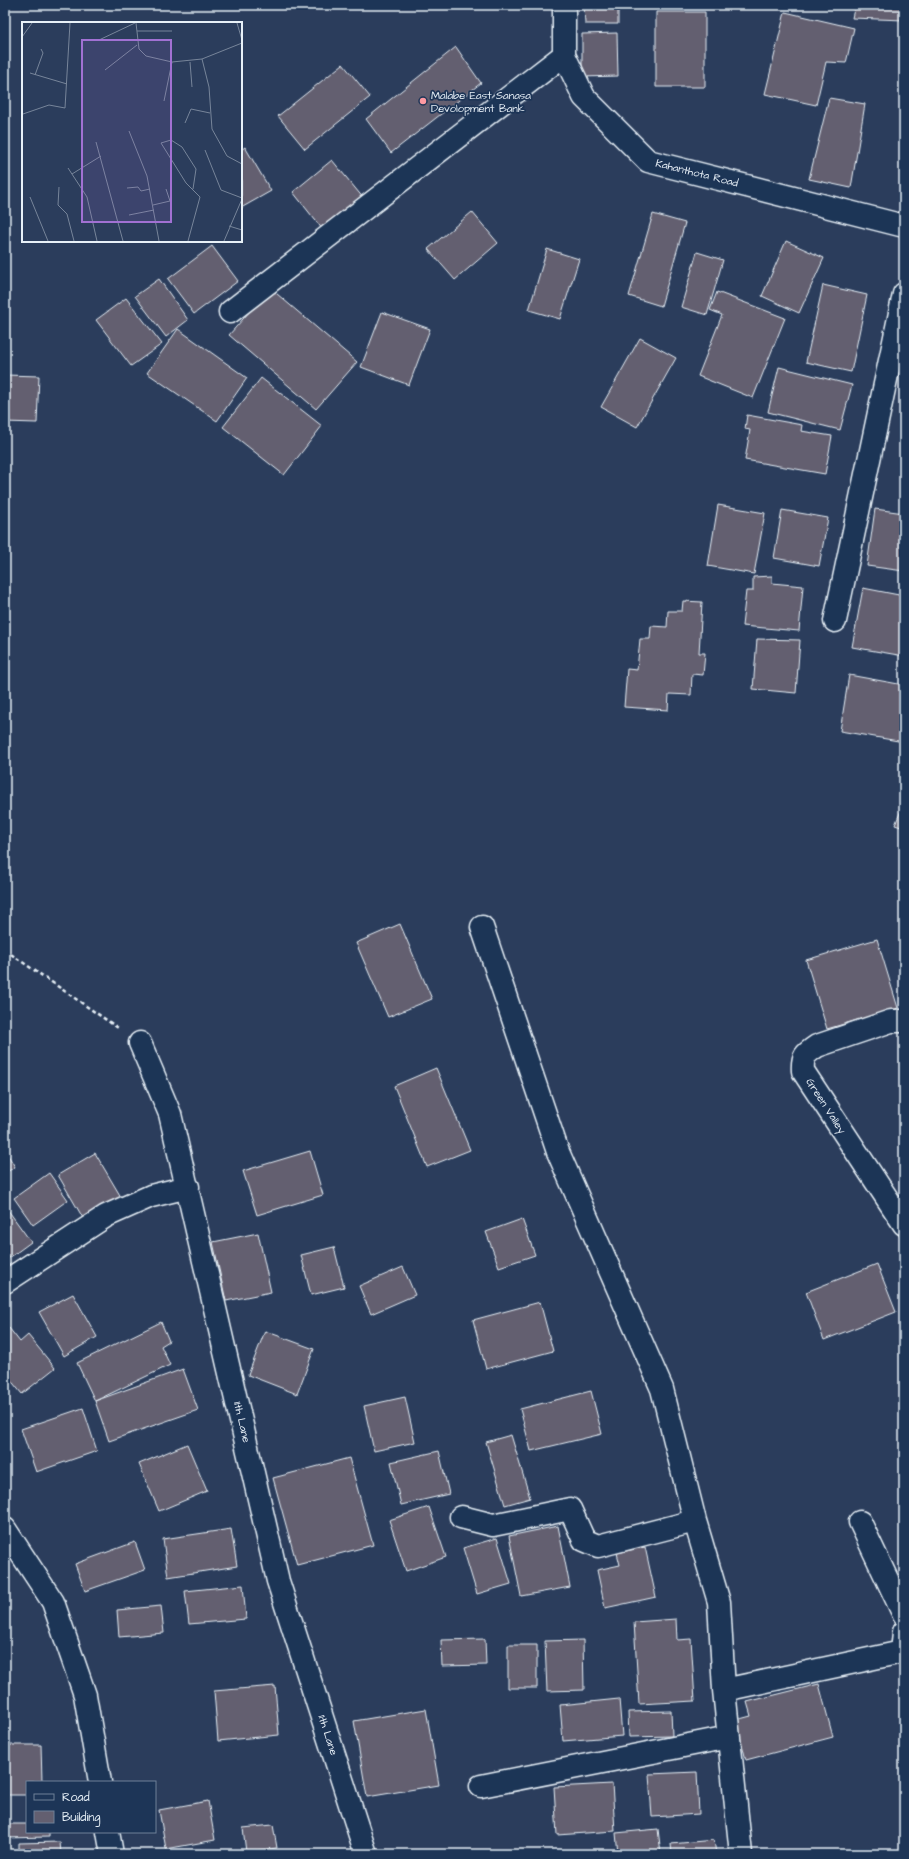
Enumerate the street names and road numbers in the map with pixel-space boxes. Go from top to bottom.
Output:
street label: Kahanthota Road [654,155,740,191]
street label: Green Valley [802,1075,850,1137]
street label: 11th Lane [230,1400,254,1444]
street label: 11th Lane [314,1713,342,1757]

